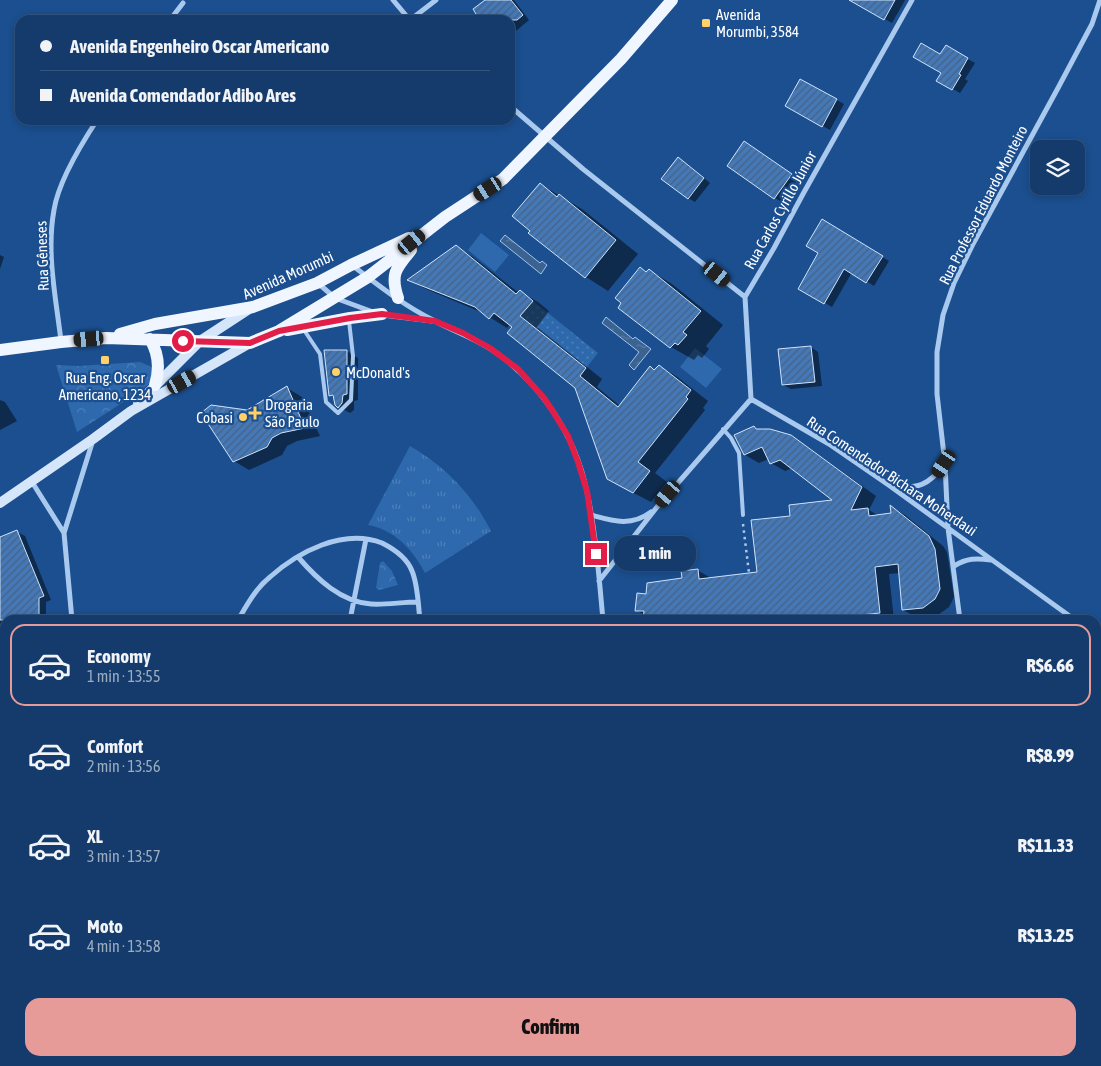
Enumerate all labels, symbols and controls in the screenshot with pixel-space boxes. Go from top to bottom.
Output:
place label: Avenida Morumbi, 3584 [716,6,799,40]
marker: Avenida Morumbi, 3584 [700,17,712,29]
text: Avenida Engenheiro Oscar Americano [70,35,329,57]
text: Avenida Comendador Adibo Ares [70,84,296,106]
street label: Rua Professor Eduardo Monteiro [935,123,1031,287]
map controls [1030,140,1085,195]
button: layers [1030,140,1085,195]
street label: Rua Carlos Cyrillo Júnior [741,148,820,272]
car [471,175,504,203]
street label: Rua Gêneses [32,221,52,291]
car [395,227,428,257]
street label: Avenida Morumbi [240,247,336,303]
car [700,259,733,289]
car [73,330,104,348]
route start [172,330,194,352]
marker: Rua Eng. Oscar Americano, 1234 [99,354,111,366]
place label: McDonald's [346,364,410,381]
marker: McDonald's [330,366,342,378]
car [165,368,198,396]
place label: Rua Eng. Oscar Americano, 1234 [59,369,151,403]
place label: Drogaria São Paulo [265,396,320,430]
marker: Drogaria São Paulo [249,407,261,419]
place label: Cobasi [196,409,233,426]
marker: Cobasi [237,411,249,423]
street label: Rua Comendador Bichara Moherdaui [804,413,980,539]
car [929,447,958,481]
car [652,478,683,510]
callout: 1 min [614,536,696,572]
route end [585,543,607,565]
text: 1 min [639,544,671,562]
icon: car [27,643,72,688]
text: Economy [87,645,151,667]
text: R$6.66 [1026,654,1074,676]
text: 1 min · 13:55 [87,667,160,685]
icon: car [27,733,72,778]
text: Comfort [87,735,143,757]
text: R$8.99 [1026,744,1074,766]
text: 2 min · 13:56 [87,757,160,775]
icon: car [27,823,72,868]
text: XL [87,825,103,847]
text: R$11.33 [1017,834,1074,856]
text: 3 min · 13:57 [87,847,160,865]
icon: car [27,913,72,958]
text: Moto [87,915,123,937]
text: R$13.25 [1017,924,1074,946]
text: 4 min · 13:58 [87,937,160,955]
button: Confirm [25,998,1076,1056]

